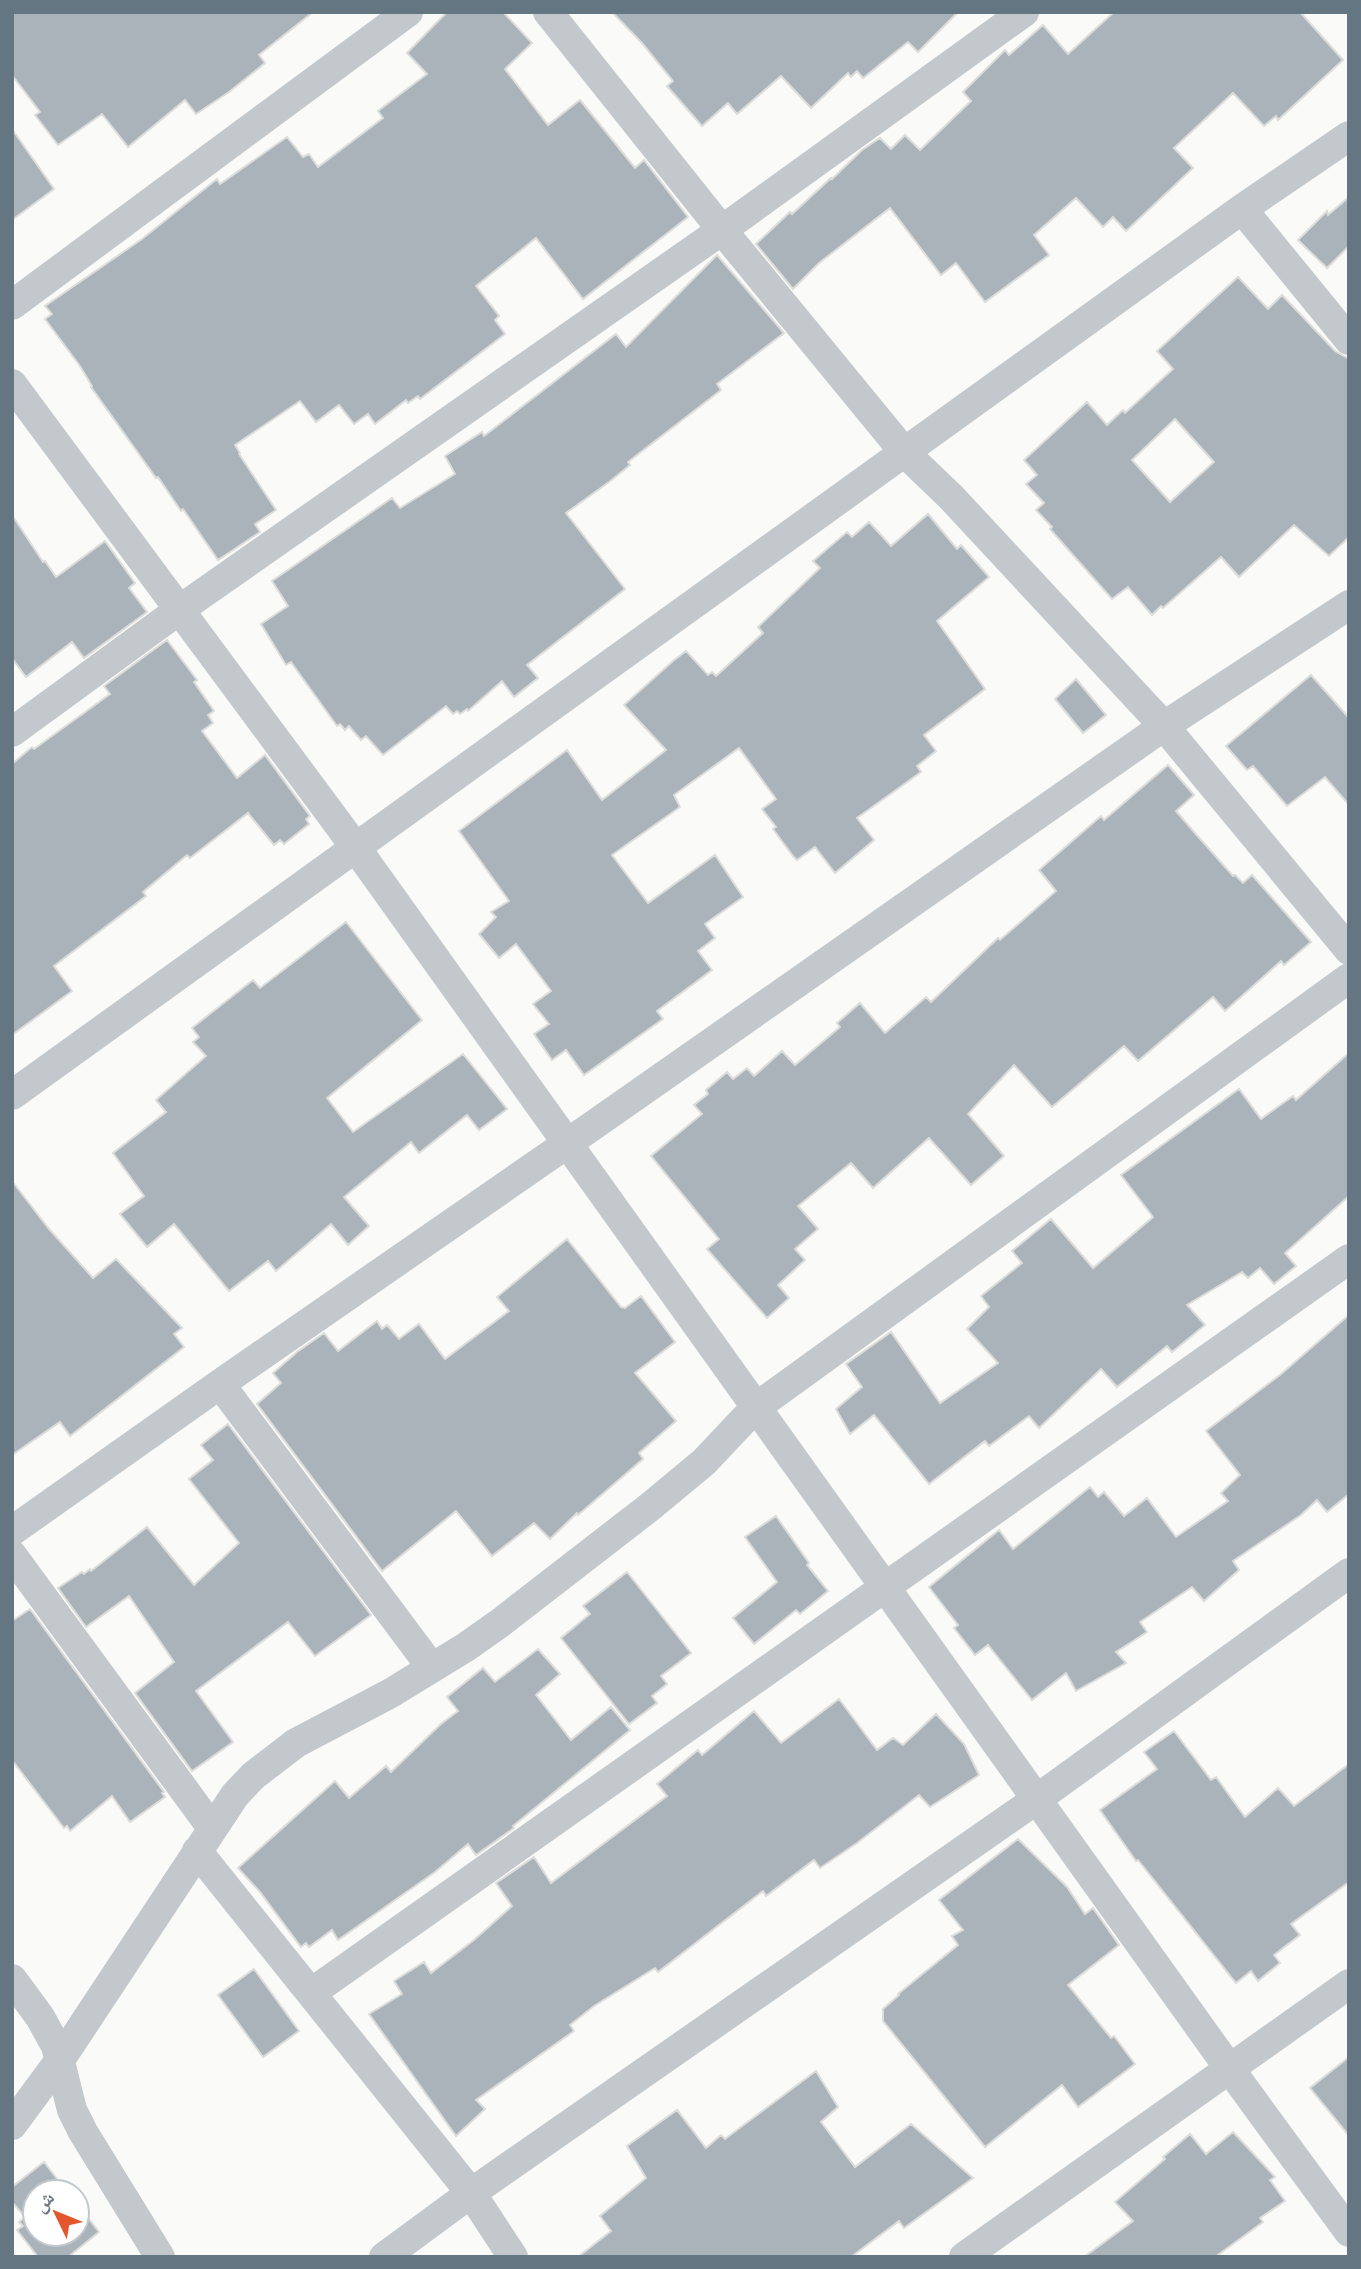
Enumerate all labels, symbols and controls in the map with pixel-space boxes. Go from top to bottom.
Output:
north arrow [21,2178,91,2248]
text: ش [29,2187,59,2217]

